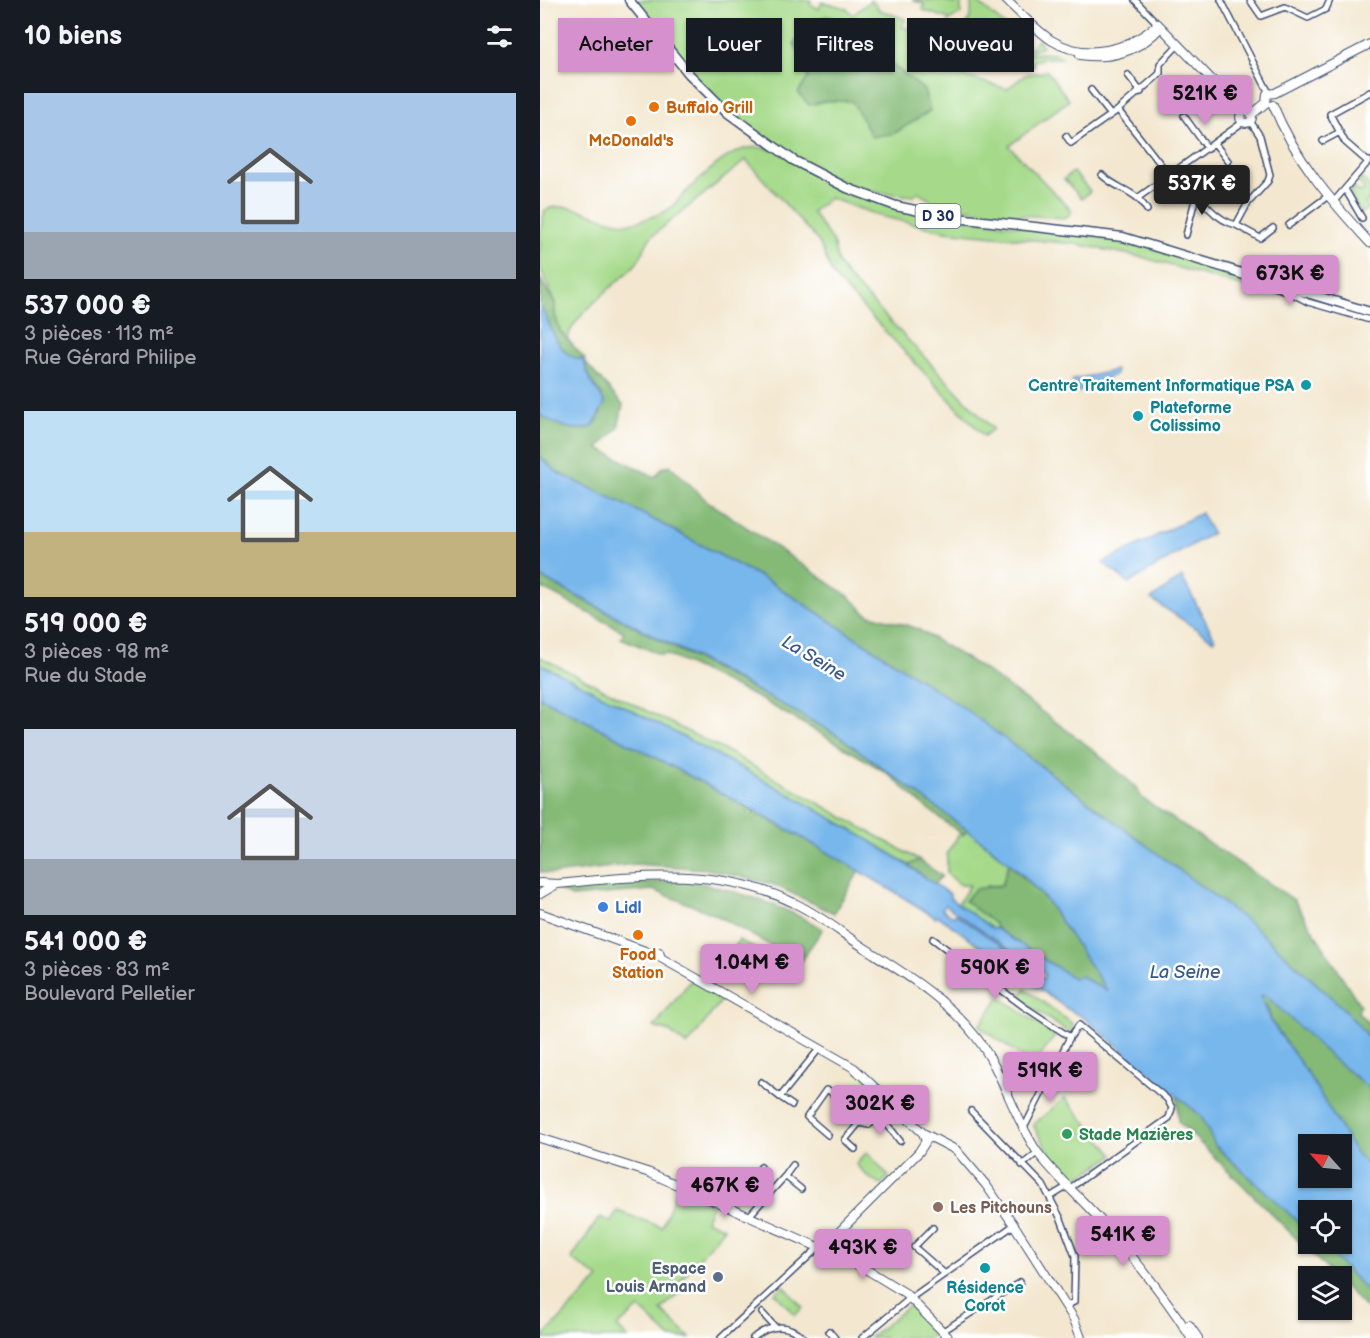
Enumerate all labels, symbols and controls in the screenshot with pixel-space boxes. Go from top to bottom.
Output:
chip: Acheter [558,18,674,72]
chip: Louer [686,18,782,72]
chip: Filtres [794,18,895,72]
chip: Nouveau [907,18,1034,72]
icon: filters [483,20,516,53]
text: 10 biens [24,21,122,52]
pin: 521K € [1156,75,1254,126]
text: 521K € [1172,82,1238,106]
place label: Buffalo Grill [666,99,753,118]
marker: Buffalo Grill [647,100,661,114]
marker: McDonald's [624,114,638,128]
icon: home [216,132,324,240]
place label: McDonald's [588,132,674,151]
pin: 537K € [1153,165,1251,216]
text: 537K € [1168,172,1236,196]
road number: D 30 [916,204,960,228]
pin: 673K € [1241,255,1339,306]
text: 673K € [1256,262,1324,286]
text: 537 000 € [24,291,151,322]
text: 3 pièces · 113 m² [24,322,174,346]
text: Rue Gérard Philipe [24,346,196,370]
place label: Centre Traitement Informatique PSA [1028,377,1294,396]
marker: Centre Traitement Informatique PSA [1299,378,1313,392]
place label: Plateforme Colissimo [1150,399,1231,436]
marker: Plateforme Colissimo [1131,409,1145,423]
icon: home [216,450,324,558]
text: 519 000 € [24,609,147,640]
water label: La Seine [778,631,849,686]
text: 3 pièces · 98 m² [24,640,169,664]
text: Rue du Stade [24,664,147,688]
icon: home [216,768,324,876]
place label: Lidl [615,899,642,918]
marker: Lidl [596,900,610,914]
text: 541 000 € [24,927,147,958]
marker: Food Station [631,928,645,942]
pin: 1.04M € [697,944,807,995]
place label: Food Station [612,946,664,983]
pin: 590K € [946,949,1044,1000]
text: 1.04M € [715,951,789,975]
text: 590K € [960,956,1030,980]
text: 3 pièces · 83 m² [24,958,170,982]
water label: La Seine [1150,962,1220,983]
text: Boulevard Pelletier [24,982,195,1006]
pin: 519K € [1001,1052,1099,1103]
text: 519K € [1017,1059,1083,1083]
pin: 302K € [831,1085,929,1136]
text: 302K € [845,1092,915,1116]
place label: Stade Mazières [1079,1126,1193,1145]
marker: Stade Mazières [1060,1127,1074,1141]
north arrow [1298,1134,1352,1188]
map controls [1298,1134,1352,1320]
pin: 467K € [676,1167,774,1218]
text: 467K € [690,1174,760,1198]
place label: Les Pitchouns [950,1199,1052,1218]
marker: Les Pitchouns [931,1200,945,1214]
button: locate [1298,1200,1352,1254]
pin: 541K € [1074,1216,1172,1267]
text: 541K € [1090,1223,1156,1247]
pin: 493K € [814,1229,912,1280]
text: 493K € [828,1236,898,1260]
place label: Espace Louis Armand [606,1260,706,1297]
marker: Résidence Corot [978,1261,992,1275]
button: layers [1298,1266,1352,1320]
marker: Espace Louis Armand [711,1270,725,1284]
place label: Résidence Corot [946,1279,1024,1316]

